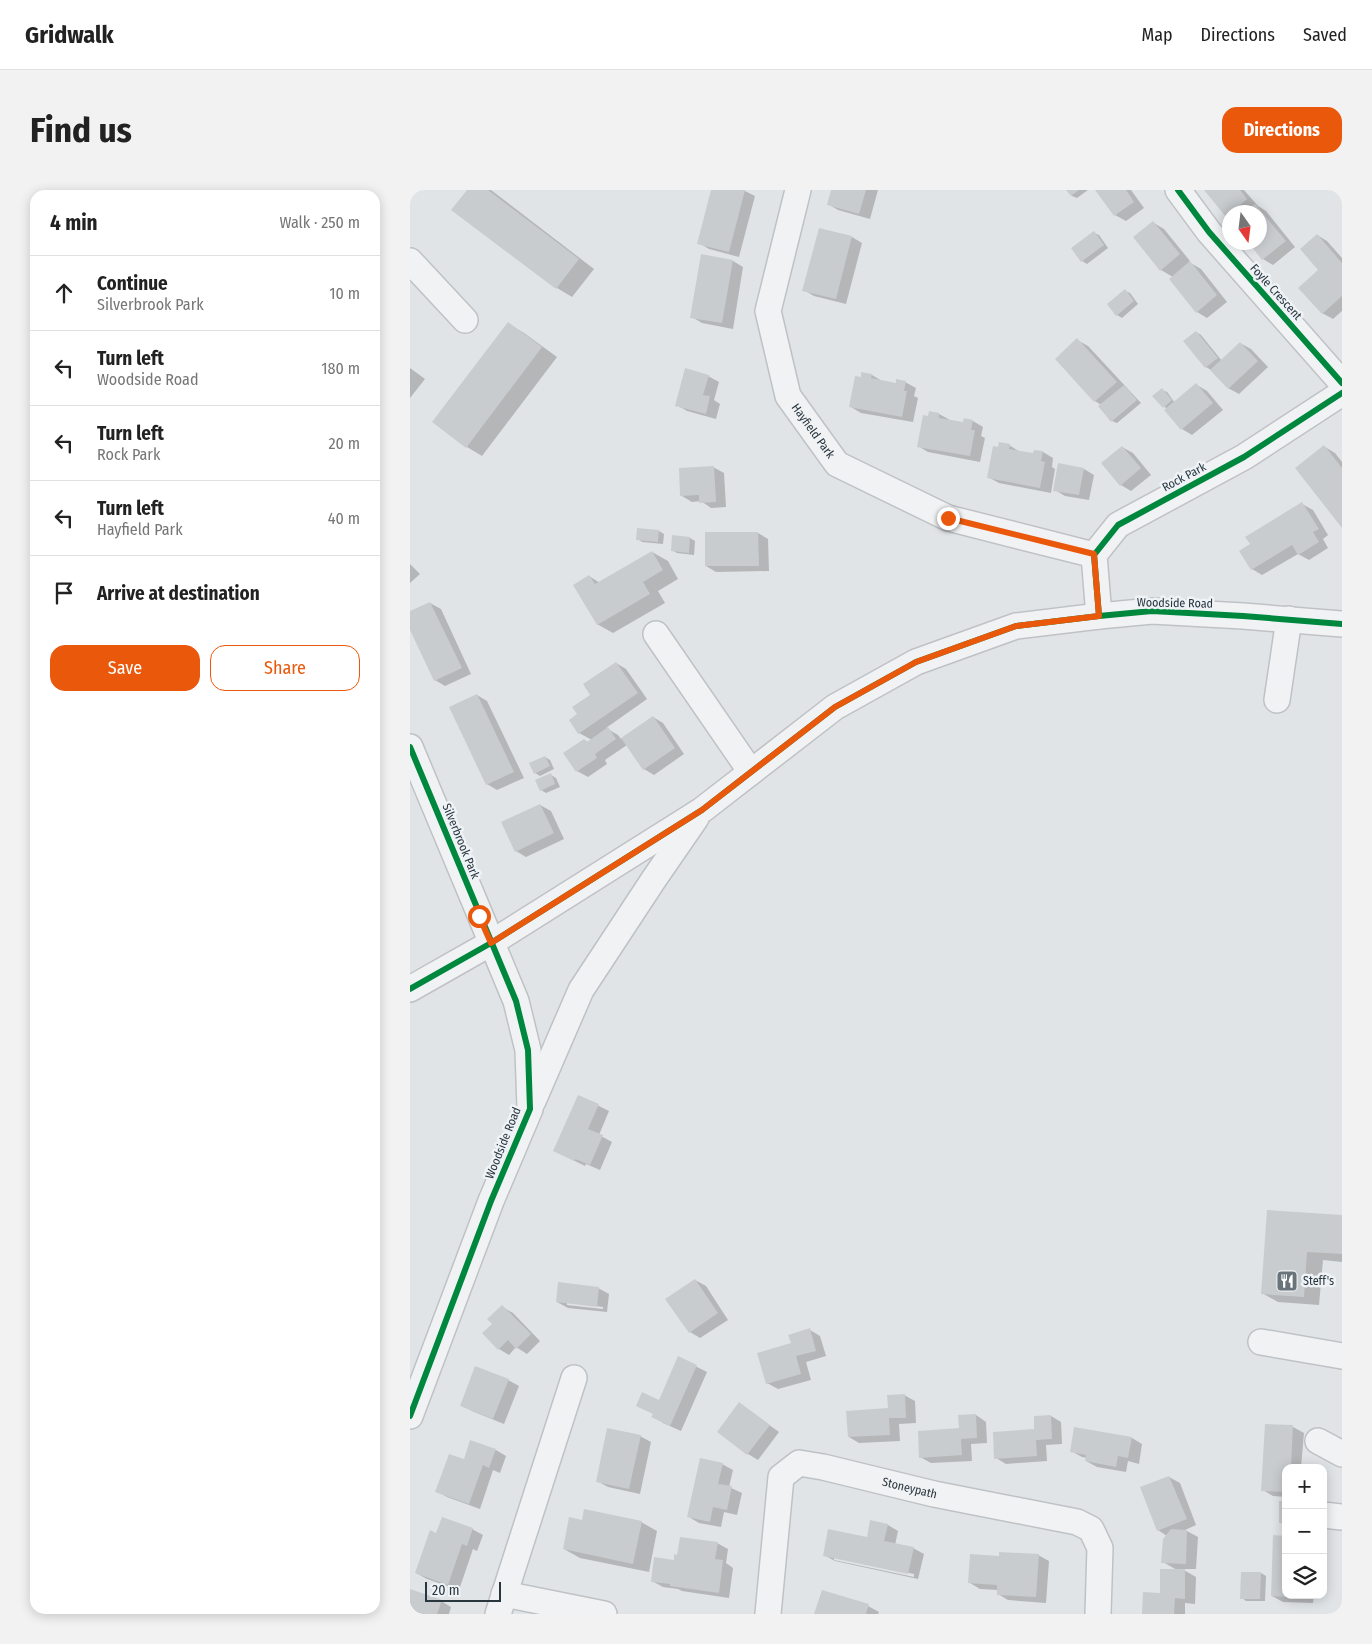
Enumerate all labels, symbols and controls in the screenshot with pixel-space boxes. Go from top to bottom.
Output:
text: Gridwalk [25,21,114,49]
text: Map [1141,24,1173,46]
text: Directions [1201,24,1275,46]
text: Saved [1303,24,1347,46]
button: Directions [1222,107,1342,153]
text: Find us [30,109,132,151]
north arrow [1222,205,1267,250]
text: 4 min [50,210,98,236]
text: Walk · 250 m [279,213,360,232]
street label: Foyle Crescent [1247,261,1305,323]
text: Continue [97,272,168,295]
icon: ahead [50,279,78,307]
text: 10 m [329,284,360,303]
text: Silverbrook Park [97,295,204,314]
text: Turn left [97,347,164,370]
icon: left [50,354,78,382]
text: 180 m [321,359,360,378]
text: Woodside Road [97,370,199,389]
street label: Hayfield Park [789,401,838,461]
text: Turn left [97,422,164,445]
icon: left [50,429,78,457]
text: 20 m [329,434,360,453]
text: Rock Park [97,445,160,464]
street label: Rock Park [1160,459,1209,494]
text: Turn left [97,497,164,520]
icon: left [50,504,78,532]
route end [937,507,960,530]
text: 40 m [328,509,360,528]
text: Hayfield Park [97,520,183,539]
icon: arrive [50,579,78,607]
text: Arrive at destination [97,582,260,605]
street label: Woodside Road [1137,595,1213,611]
button: Save [50,645,200,691]
button: Share [210,645,360,691]
street label: Silverbrook Park [440,801,483,881]
route start [468,905,491,928]
street label: Woodside Road [482,1105,524,1181]
restaurant icon: Steff's [1275,1269,1299,1293]
place label: Steff's [1303,1274,1334,1288]
map controls [1282,1464,1327,1599]
button: + [1282,1464,1327,1509]
street label: Stoneypath [881,1475,939,1502]
button: − [1282,1509,1327,1554]
button: layers [1282,1554,1327,1599]
scale bar [425,1579,501,1602]
text: 20 m [432,1582,460,1599]

